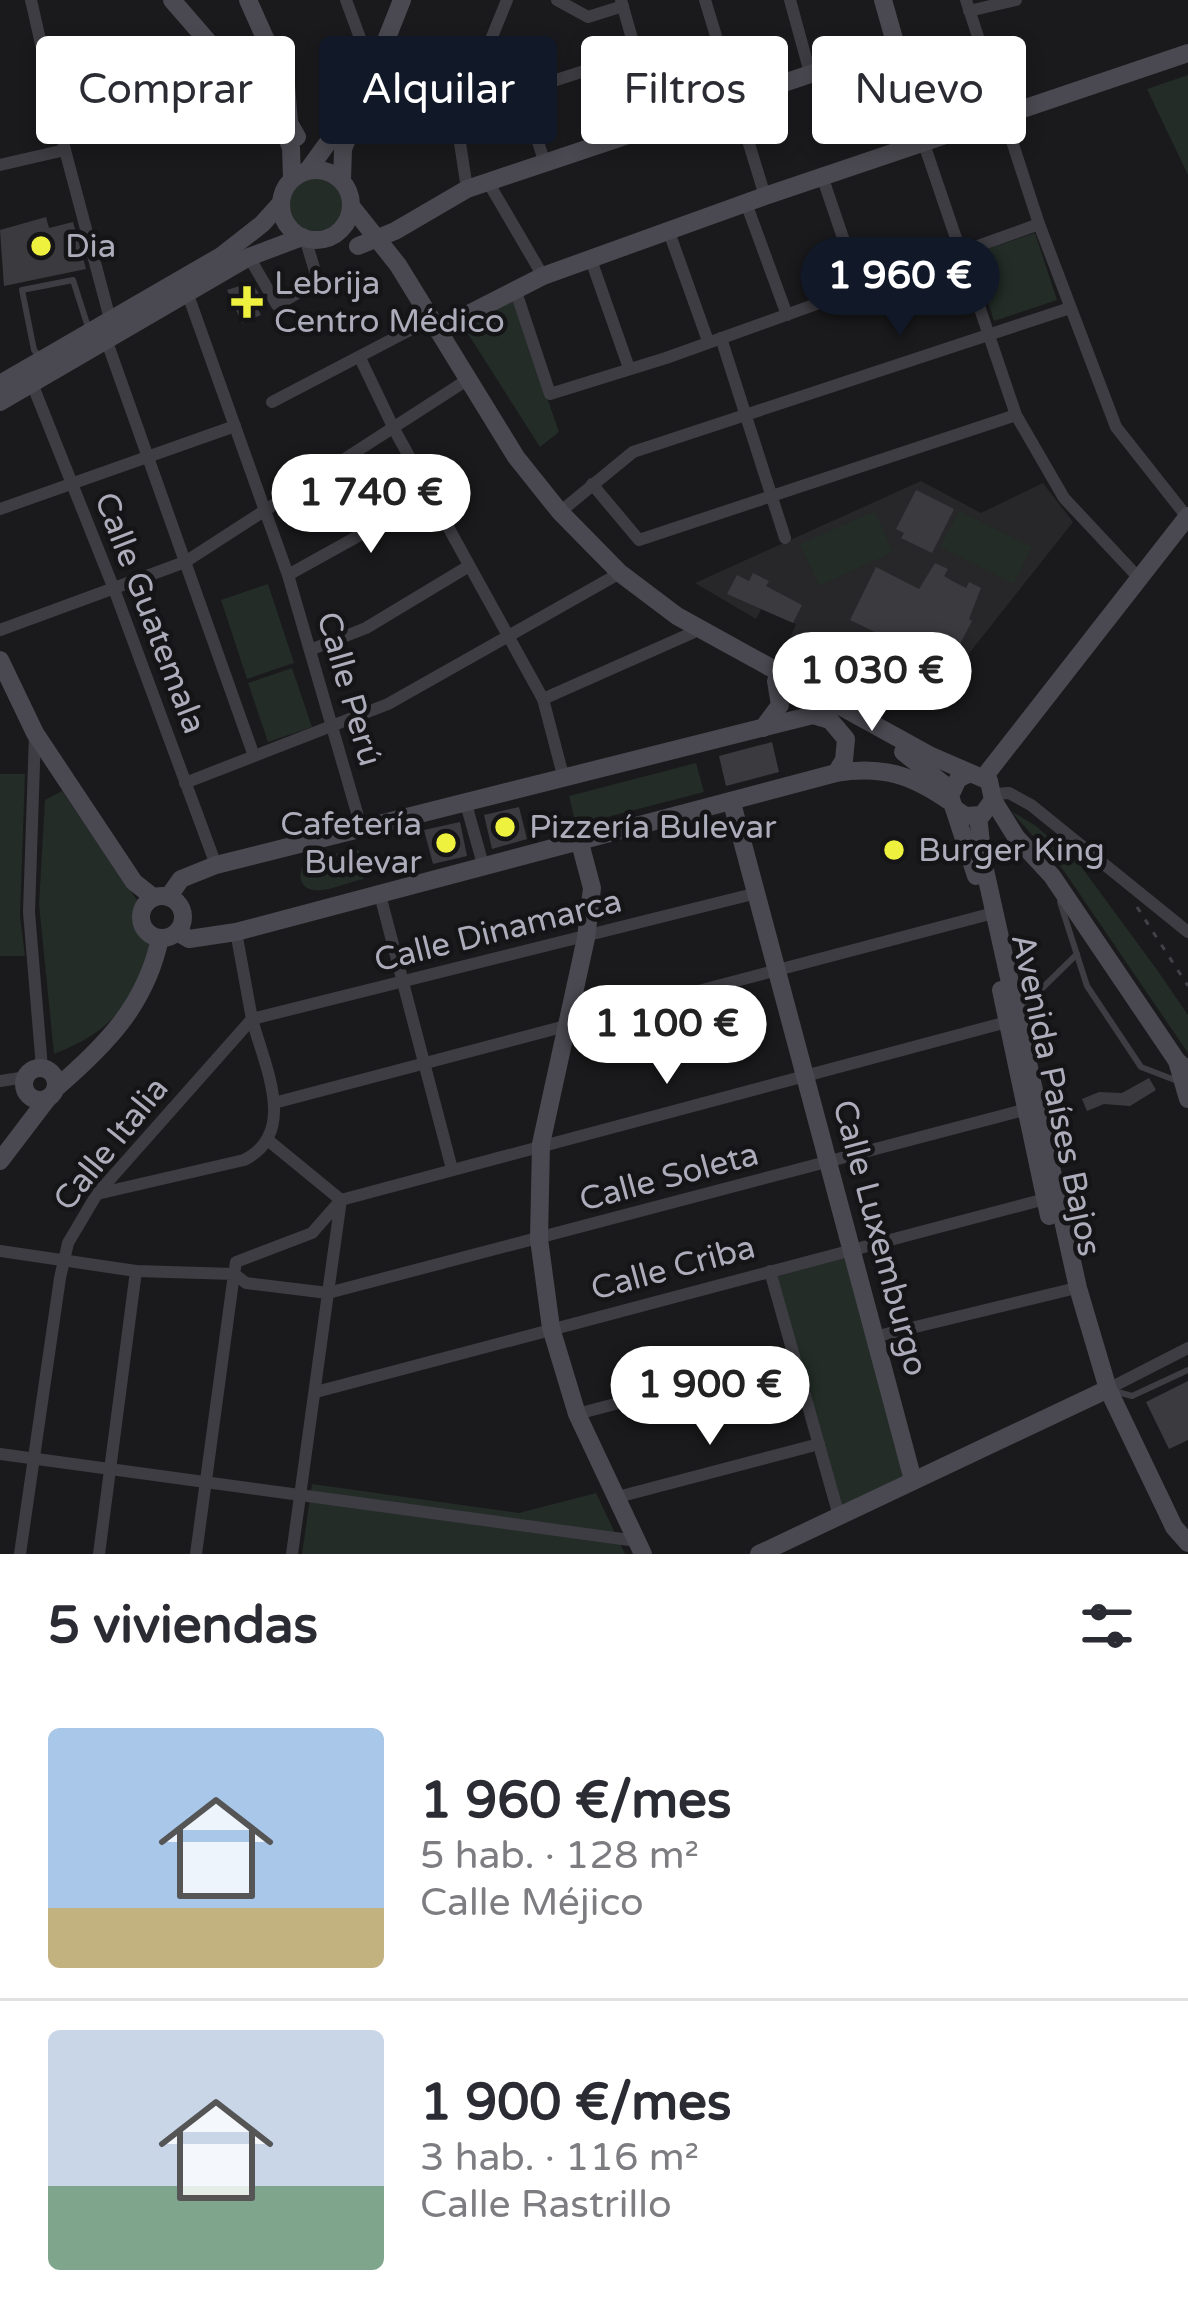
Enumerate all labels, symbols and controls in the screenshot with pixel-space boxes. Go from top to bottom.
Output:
chip: Comprar [36,36,295,144]
chip: Alquilar [319,36,557,144]
chip: Filtros [581,36,788,144]
chip: Nuevo [812,36,1026,144]
place label: Dia [65,227,116,266]
marker: Dia [28,233,54,259]
pin: 1 960 € [789,237,1011,339]
text: 1 960 € [828,252,972,299]
place label: Lebrija Centro Médico [274,264,505,341]
marker: Lebrija Centro Médico [231,286,263,318]
pin: 1 740 € [260,454,482,556]
text: 1 740 € [299,469,443,516]
street label: Calle Guatemala [86,487,214,739]
street label: Calle Perú [308,608,390,770]
pin: 1 030 € [761,632,983,734]
text: 1 030 € [800,647,944,694]
place label: Cafetería Bulevar [280,805,422,882]
place label: Pizzería Bulevar [529,808,777,847]
marker: Pizzería Bulevar [492,814,518,840]
marker: Cafetería Bulevar [433,830,459,856]
place label: Burger King [918,831,1105,870]
marker: Burger King [881,837,907,863]
street label: Calle Dinamarca [370,881,626,981]
street label: Avenida Países Bajos [1003,930,1109,1260]
pin: 1 100 € [556,985,778,1087]
text: 1 100 € [595,1000,739,1047]
street label: Calle Italia [45,1069,177,1219]
street label: Calle Luxemburgo [824,1096,936,1380]
street label: Calle Soleta [575,1134,763,1220]
street label: Calle Criba [587,1227,759,1309]
pin: 1 900 € [599,1346,821,1448]
text: 1 900 € [638,1361,782,1408]
icon: filters [1074,1593,1140,1659]
text: 5 viviendas [48,1595,318,1657]
text: 1 960 €/mes [420,1770,731,1832]
icon: home [144,1776,288,1920]
text: 5 hab. · 128 m² [420,1832,699,1879]
text: Calle Méjico [420,1879,644,1926]
text: 1 900 €/mes [420,2072,731,2134]
icon: home [144,2078,288,2222]
text: 3 hab. · 116 m² [420,2134,699,2181]
text: Calle Rastrillo [420,2181,672,2228]

